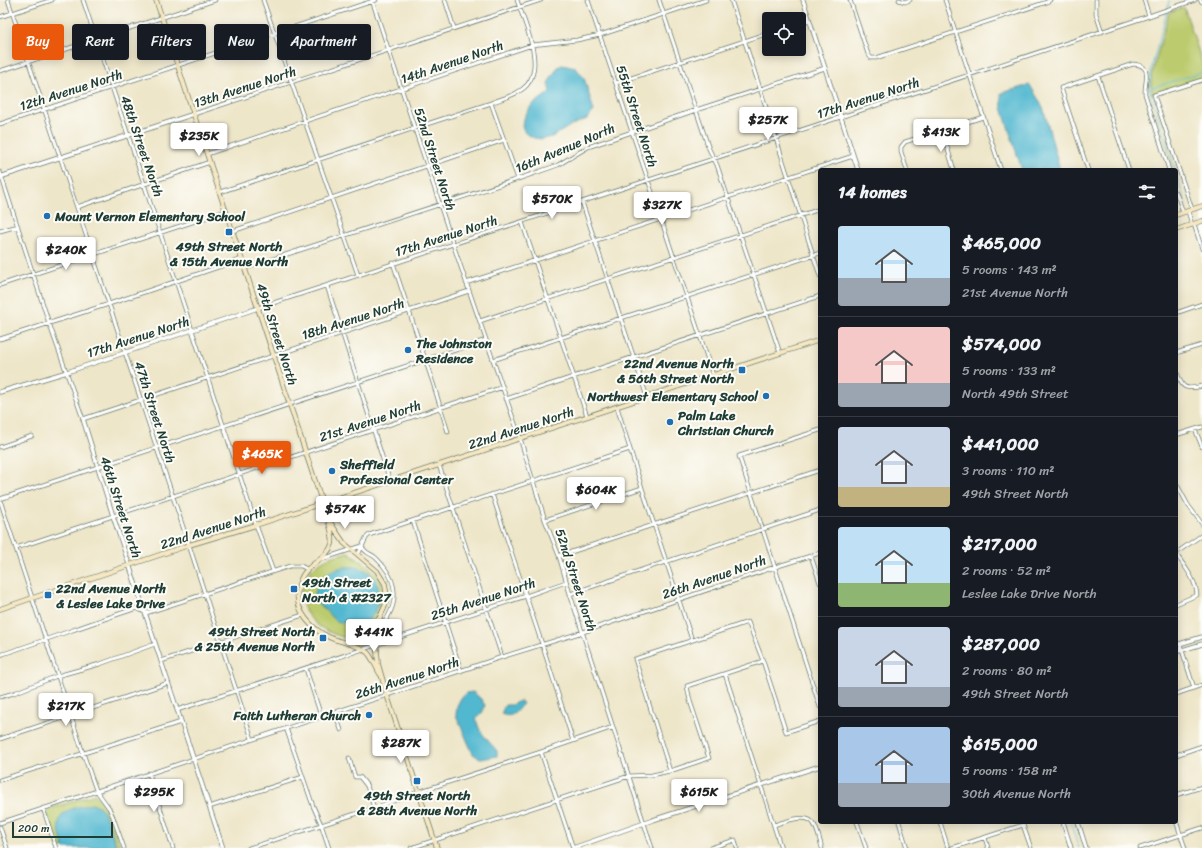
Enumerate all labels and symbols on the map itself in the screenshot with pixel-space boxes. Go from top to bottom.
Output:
street label: 14th Avenue North [397,34,507,90]
street label: 13th Avenue North [191,60,299,114]
street label: 55th Street North [610,62,664,170]
street label: 12th Avenue North [17,63,126,117]
street label: 17th Avenue North [814,71,922,125]
street label: 48th Street North [114,92,170,200]
street label: 52nd Street North [408,105,463,214]
pin: $257K [740,107,796,141]
street label: 16th Avenue North [511,116,619,179]
pin: $413K [913,119,969,153]
pin: $235K [171,123,227,157]
pin: $570K [524,186,580,220]
pin: $327K [634,192,690,226]
place label: Mount Vernon Elementary School [54,205,246,228]
street label: 17th Avenue North [392,209,500,263]
marker: Mount Vernon Elementary School [42,211,52,221]
marker: 49th Street North & 15th Avenue North [224,227,234,237]
place label: 49th Street North & 15th Avenue North [170,235,289,273]
pin: $240K [38,237,94,271]
street label: 49th Street North [250,280,304,388]
street label: 18th Avenue North [298,291,408,346]
street label: 17th Avenue North [84,310,192,364]
place label: The Johnston Residence [415,332,493,370]
marker: The Johnston Residence [403,345,413,355]
place label: 22nd Avenue North & 56th Street North [617,352,734,390]
street label: 47th Street North [128,358,182,466]
marker: 22nd Avenue North & 56th Street North [737,365,747,375]
place label: Northwest Elementary School [586,385,759,408]
marker: Northwest Elementary School [761,391,771,401]
street label: 21st Avenue North [316,394,424,448]
street label: 22nd Avenue North [465,400,577,456]
place label: Palm Lake Christian Church [677,404,774,442]
marker: Palm Lake Christian Church [665,417,675,427]
pin: $465K [234,441,290,475]
street label: 46th Street North [94,453,148,561]
place label: Sheffield Professional Center [339,453,455,491]
marker: Sheffield Professional Center [327,466,337,476]
pin: $604K [568,477,624,511]
pin: $574K [317,496,373,530]
street label: 22nd Avenue North [157,500,269,556]
street label: 52nd Street North [549,526,604,635]
street label: 26th Avenue North [659,548,769,606]
place label: 49th Street North & #2327 [301,571,392,609]
street label: 25th Avenue North [428,571,539,627]
place label: 22nd Avenue North & Leslee Lake Drive [55,577,166,615]
marker: 49th Street North & #2327 [289,584,299,594]
marker: 22nd Avenue North & Leslee Lake Drive [43,590,53,600]
pin: $441K [346,619,402,653]
place label: 49th Street North & 25th Avenue North [194,620,315,658]
marker: 49th Street North & 25th Avenue North [318,633,328,643]
street label: 26th Avenue North [352,650,462,706]
pin: $217K [38,693,94,727]
place label: Faith Lutheran Church [232,704,361,727]
marker: Faith Lutheran Church [364,710,374,720]
pin: $287K [373,730,429,764]
marker: 49th Street North & 28th Avenue North [412,776,422,786]
pin: $295K [126,779,182,813]
pin: $615K [671,779,727,813]
place label: 49th Street North & 28th Avenue North [357,784,478,822]
scale bar [12,820,113,839]

